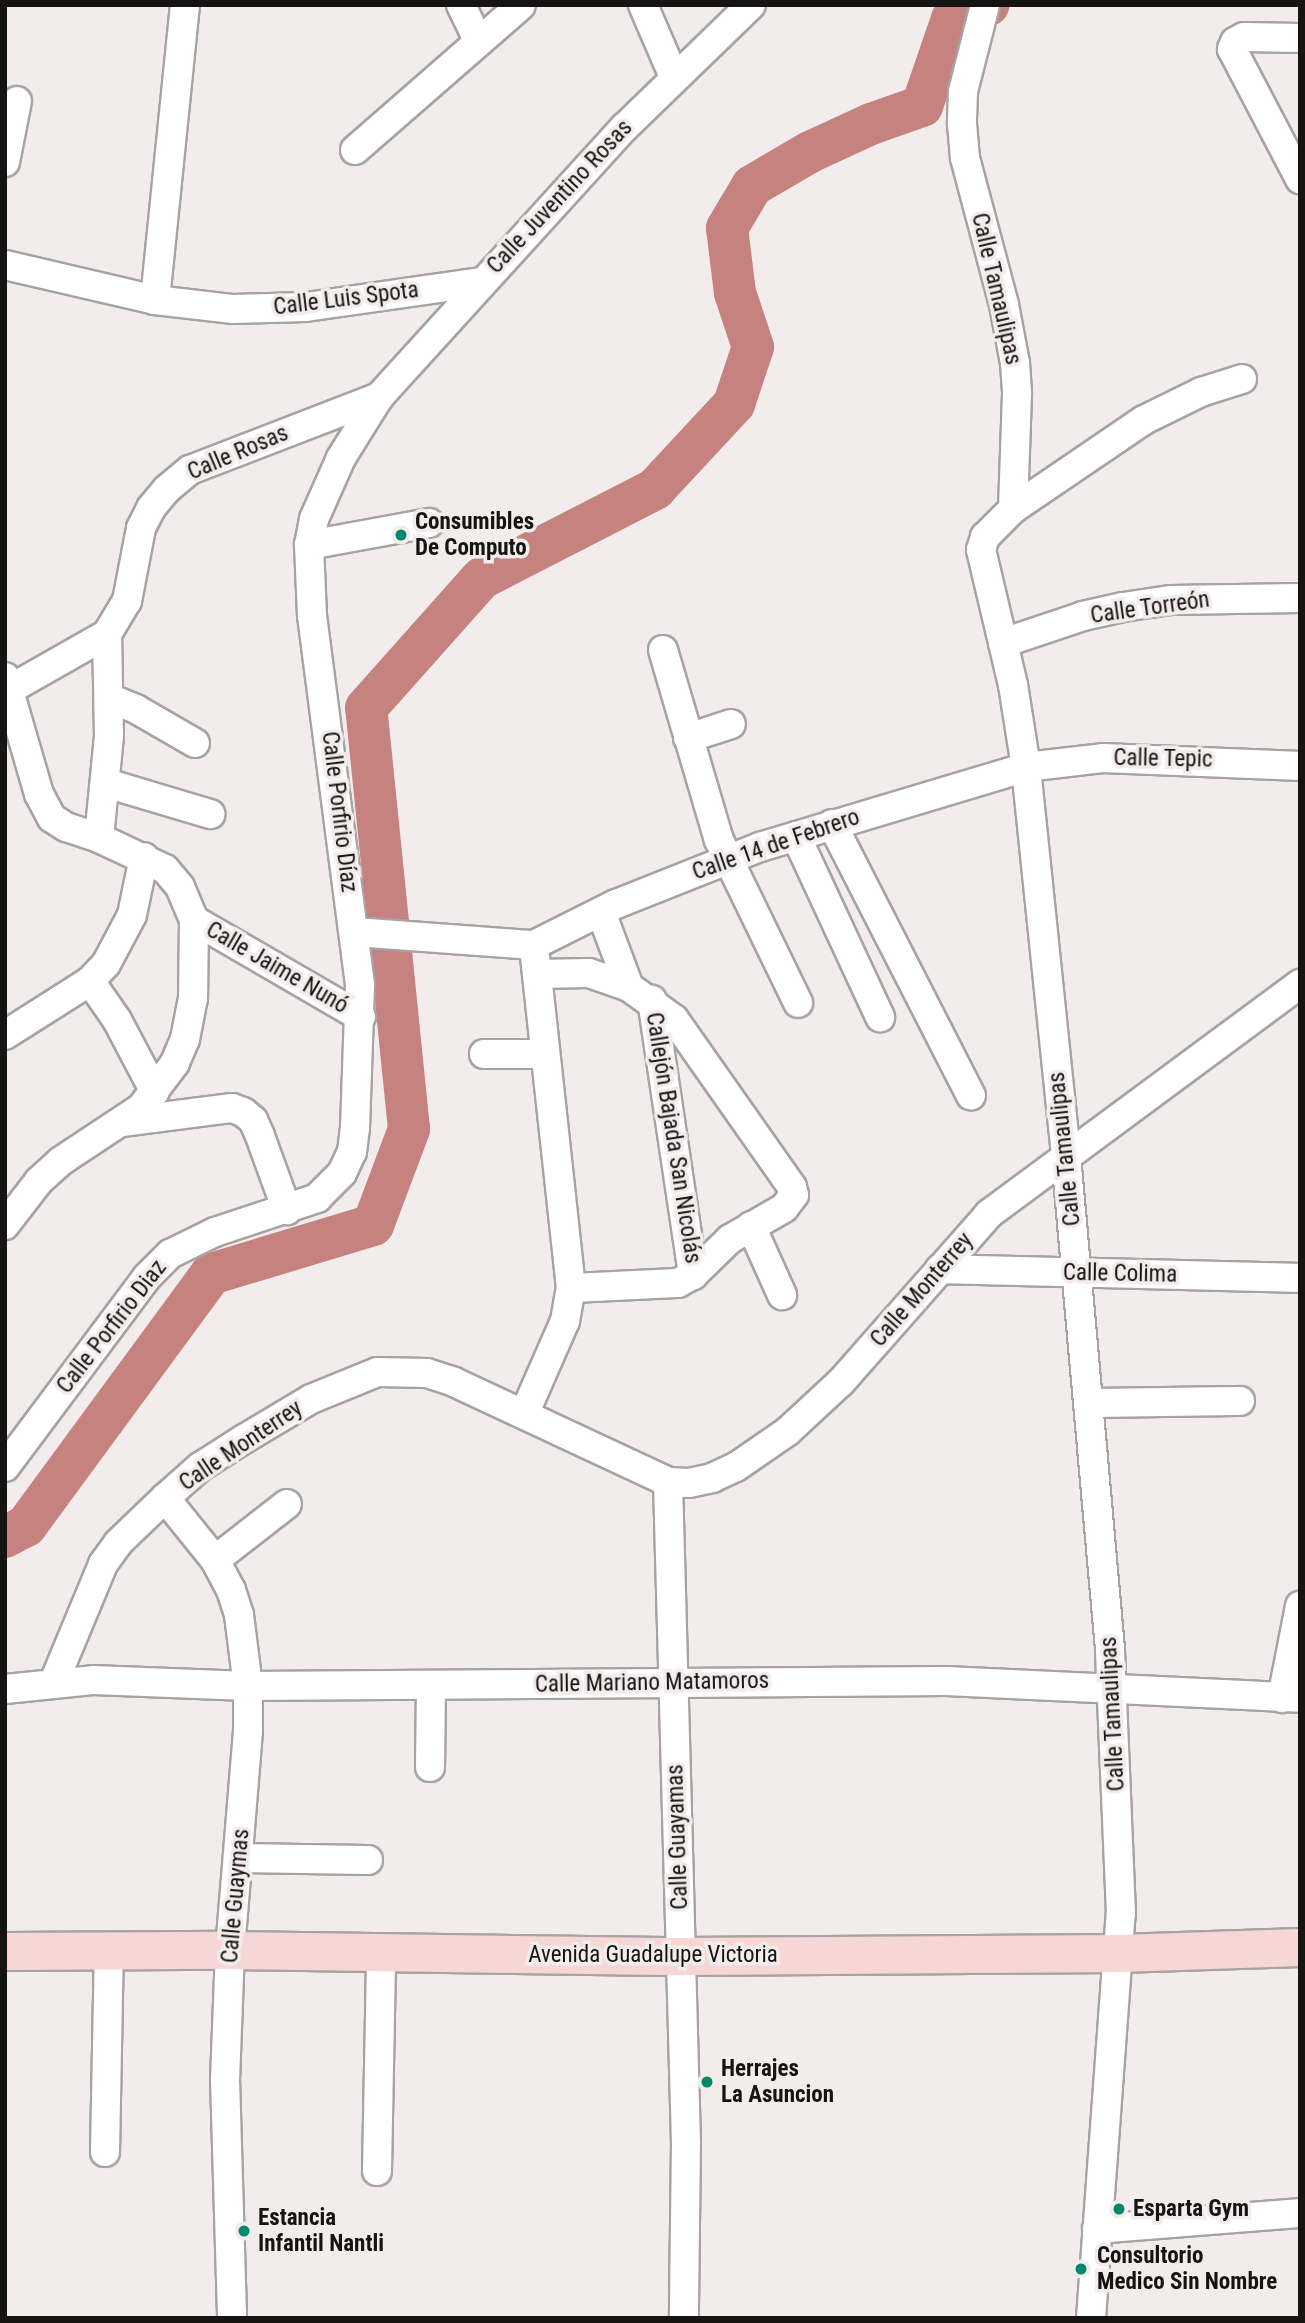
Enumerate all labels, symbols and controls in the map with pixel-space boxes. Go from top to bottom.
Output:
street label: Calle Juventino Rosas [482,114,638,280]
street label: Calle Tamaulipas [965,210,1027,368]
street label: Calle Luis Spota [272,276,420,322]
street label: Calle Rosas [184,420,292,486]
place label: Consumibles De Computo [415,508,534,562]
marker: Consumibles De Computo [393,527,409,543]
street label: Calle Torreón [1088,586,1212,630]
street label: Calle Porfirio Díaz [315,730,363,894]
street label: Calle Tepic [1113,744,1213,774]
street label: Calle 14 de Febrero [689,803,863,887]
street label: Calle Jaime Nunó [201,916,353,1020]
street label: Callejón Bajada San Nicolás [640,1010,706,1266]
street label: Calle Tamaulipas [1043,1070,1087,1228]
street label: Calle Monterrey [865,1227,979,1353]
street label: Calle Porfirio Diaz [51,1255,173,1399]
street label: Calle Colima [1063,1259,1177,1289]
street label: Calle Monterrey [174,1395,308,1497]
street label: Calle Tamaulipas [1095,1636,1131,1792]
street label: Calle Mariano Matamoros [535,1667,769,1699]
street label: Calle Guayamas [662,1764,694,1910]
street label: Calle Guaymas [216,1828,256,1964]
street label: Avenida Guadalupe Victoria [528,1941,778,1969]
place label: Herrajes La Asuncion [721,2055,834,2109]
marker: Herrajes La Asuncion [699,2074,715,2090]
place label: Esparta Gym [1133,2195,1249,2223]
marker: Esparta Gym [1111,2201,1127,2217]
place label: Estancia Infantil Nantli [258,2204,384,2258]
marker: Estancia Infantil Nantli [236,2223,252,2239]
place label: Consultorio Medico Sin Nombre [1097,2242,1277,2296]
marker: Consultorio Medico Sin Nombre [1071,2259,1091,2279]

